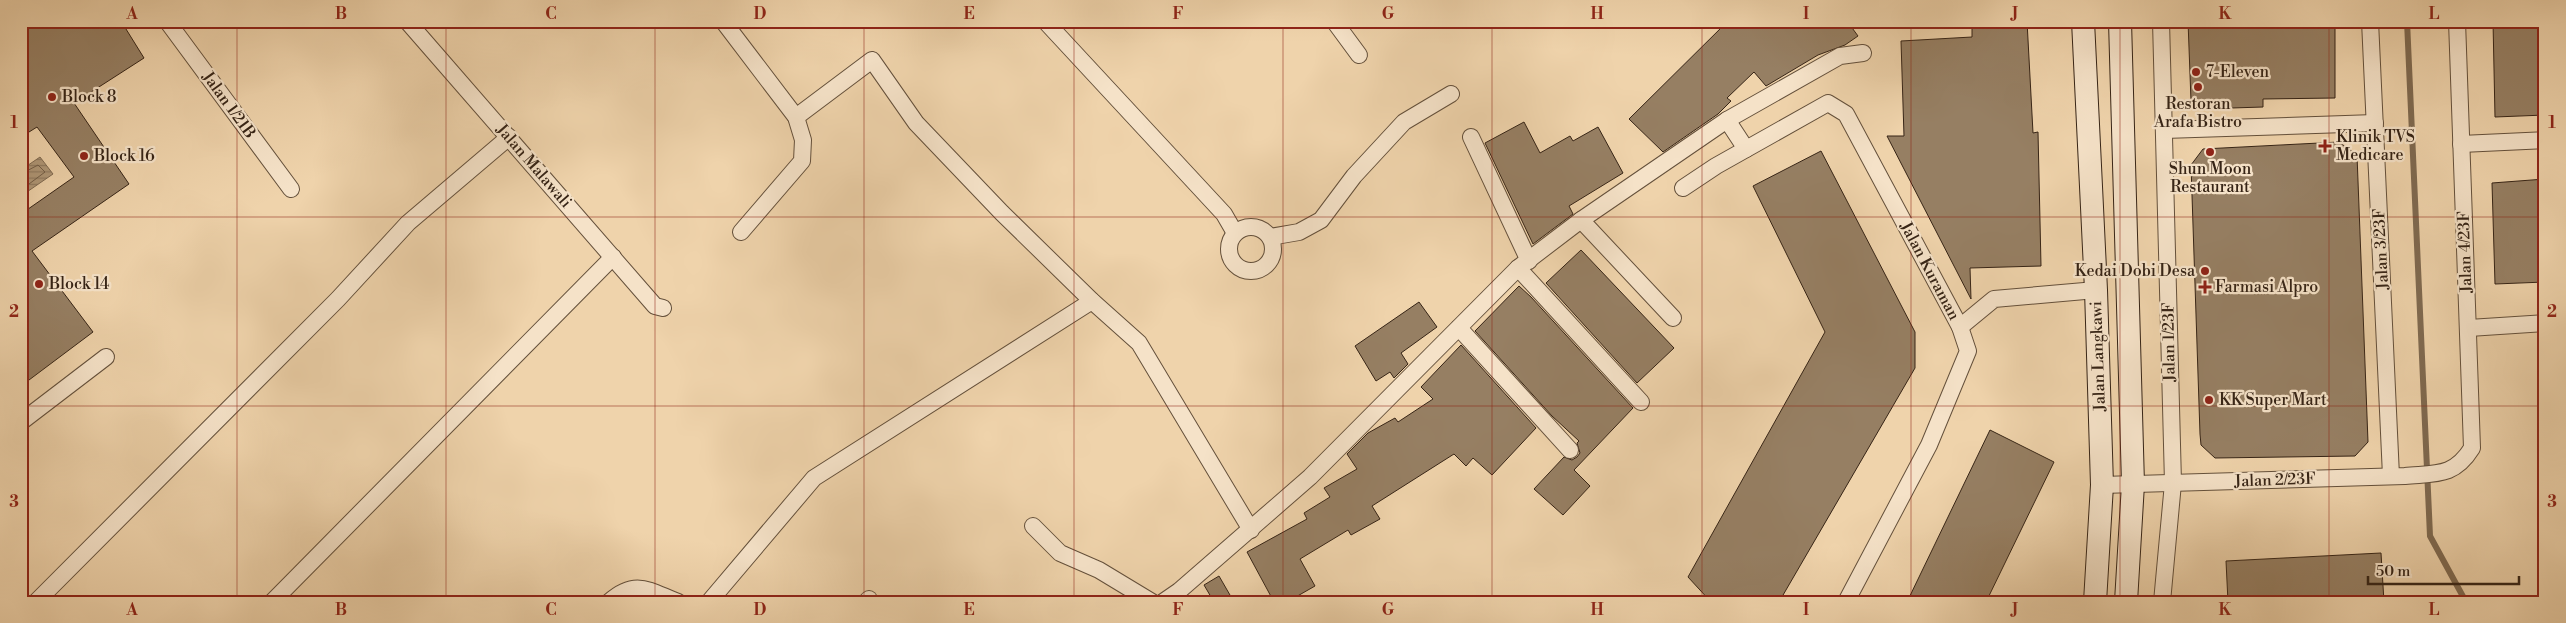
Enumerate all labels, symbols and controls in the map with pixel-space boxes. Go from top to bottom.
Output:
text: A [125,4,138,24]
text: B [335,4,347,24]
text: C [545,4,557,24]
text: D [754,4,767,24]
text: E [963,4,975,24]
text: F [1172,4,1184,24]
text: G [1382,4,1395,24]
text: H [1590,4,1604,24]
text: I [1803,4,1809,24]
text: J [2010,4,2018,24]
text: K [2219,4,2233,24]
text: L [2429,4,2440,24]
place label: 7-Eleven [2206,62,2269,82]
marker: 7-Eleven [2190,66,2202,78]
street label: Jalan 1/21B [197,67,260,142]
marker: Restoran Arafa Bistro [2192,81,2204,93]
place label: Block 8 [61,87,117,107]
marker: Block 8 [46,91,58,103]
place label: Restoran Arafa Bistro [2153,94,2242,132]
text: 1 [10,113,18,133]
text: 1 [2548,113,2556,133]
street label: Jalan Malawali [491,119,576,212]
place label: Klinik TVS Medicare [2336,127,2415,165]
marker: Klinik TVS Medicare [2318,139,2332,153]
place label: Block 16 [93,146,155,166]
marker: Shun Moon Restaurant [2204,146,2216,158]
marker: Block 16 [78,150,90,162]
place label: Shun Moon Restaurant [2169,159,2252,197]
street label: Jalan 3/23F [2369,208,2393,291]
street label: Jalan 4/23F [2454,211,2476,294]
street label: Jalan Kuraman [1895,218,1964,324]
place label: Kedai Dobi Desa [2075,261,2196,281]
marker: Kedai Dobi Desa [2199,265,2211,277]
place label: Block 14 [48,274,110,294]
place label: Farmasi Alpro [2215,277,2318,297]
marker: Block 14 [33,278,45,290]
marker: Farmasi Alpro [2199,281,2211,293]
street label: Jalan Langkawi [2086,301,2110,412]
text: 2 [9,302,19,322]
street label: Jalan 1/23F [2158,302,2180,383]
text: 2 [2547,302,2557,322]
place label: KK Super Mart [2219,390,2327,410]
marker: KK Super Mart [2203,394,2215,406]
street label: Jalan 2/23F [2233,469,2316,491]
text: 3 [9,492,19,512]
text: 3 [2547,492,2557,512]
scale bar [2368,553,2520,585]
text: 50 m [2376,562,2410,581]
text: A [125,600,138,620]
text: B [335,600,347,620]
text: C [545,600,557,620]
text: D [754,600,767,620]
text: E [963,600,975,620]
text: F [1172,600,1184,620]
text: G [1382,600,1395,620]
text: H [1590,600,1604,620]
text: I [1803,600,1809,620]
text: J [2010,600,2018,620]
text: K [2219,600,2233,620]
text: L [2429,600,2440,620]

